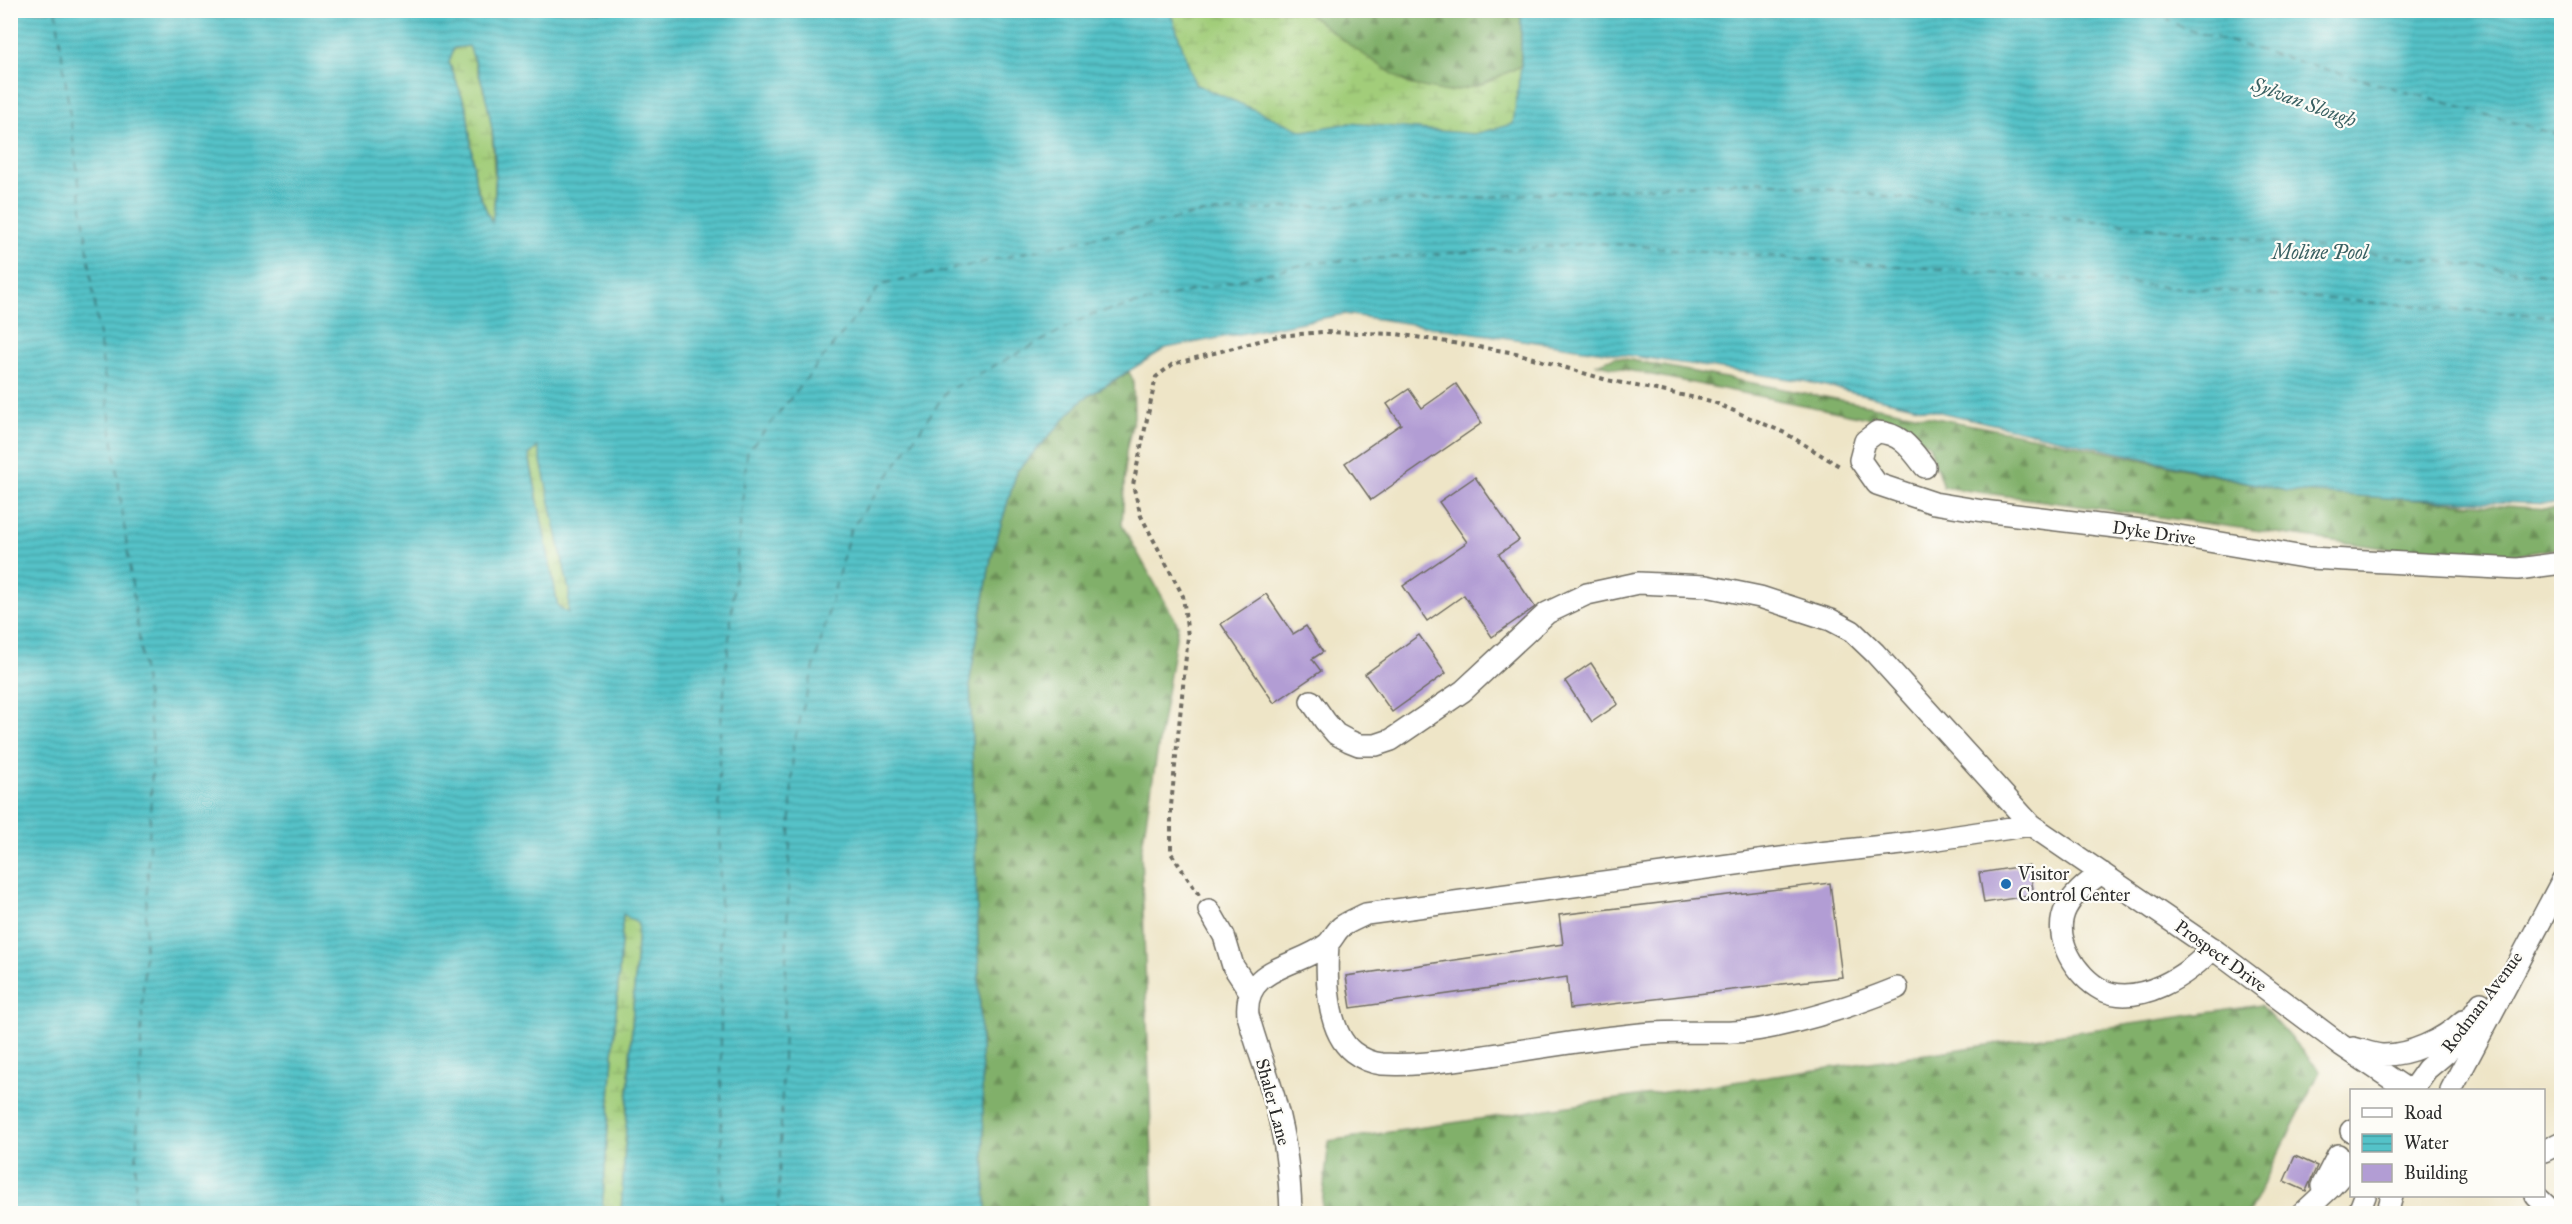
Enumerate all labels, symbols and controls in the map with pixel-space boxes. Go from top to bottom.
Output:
water label: Sylvan Slough [2247,72,2360,132]
water label: Moline Pool [2270,240,2370,264]
street label: Dyke Drive [2111,516,2197,550]
place label: Visitor Control Center [2017,863,2130,906]
marker: Visitor Control Center [1999,877,2013,891]
street label: Prospect Drive [2171,915,2271,997]
street label: Rodman Avenue [2437,947,2527,1057]
street label: Shaler Lane [1251,1056,1295,1148]
legend [2350,1089,2545,1197]
text: Road [2404,1102,2442,1124]
text: Water [2404,1132,2449,1154]
text: Building [2404,1162,2468,1185]

